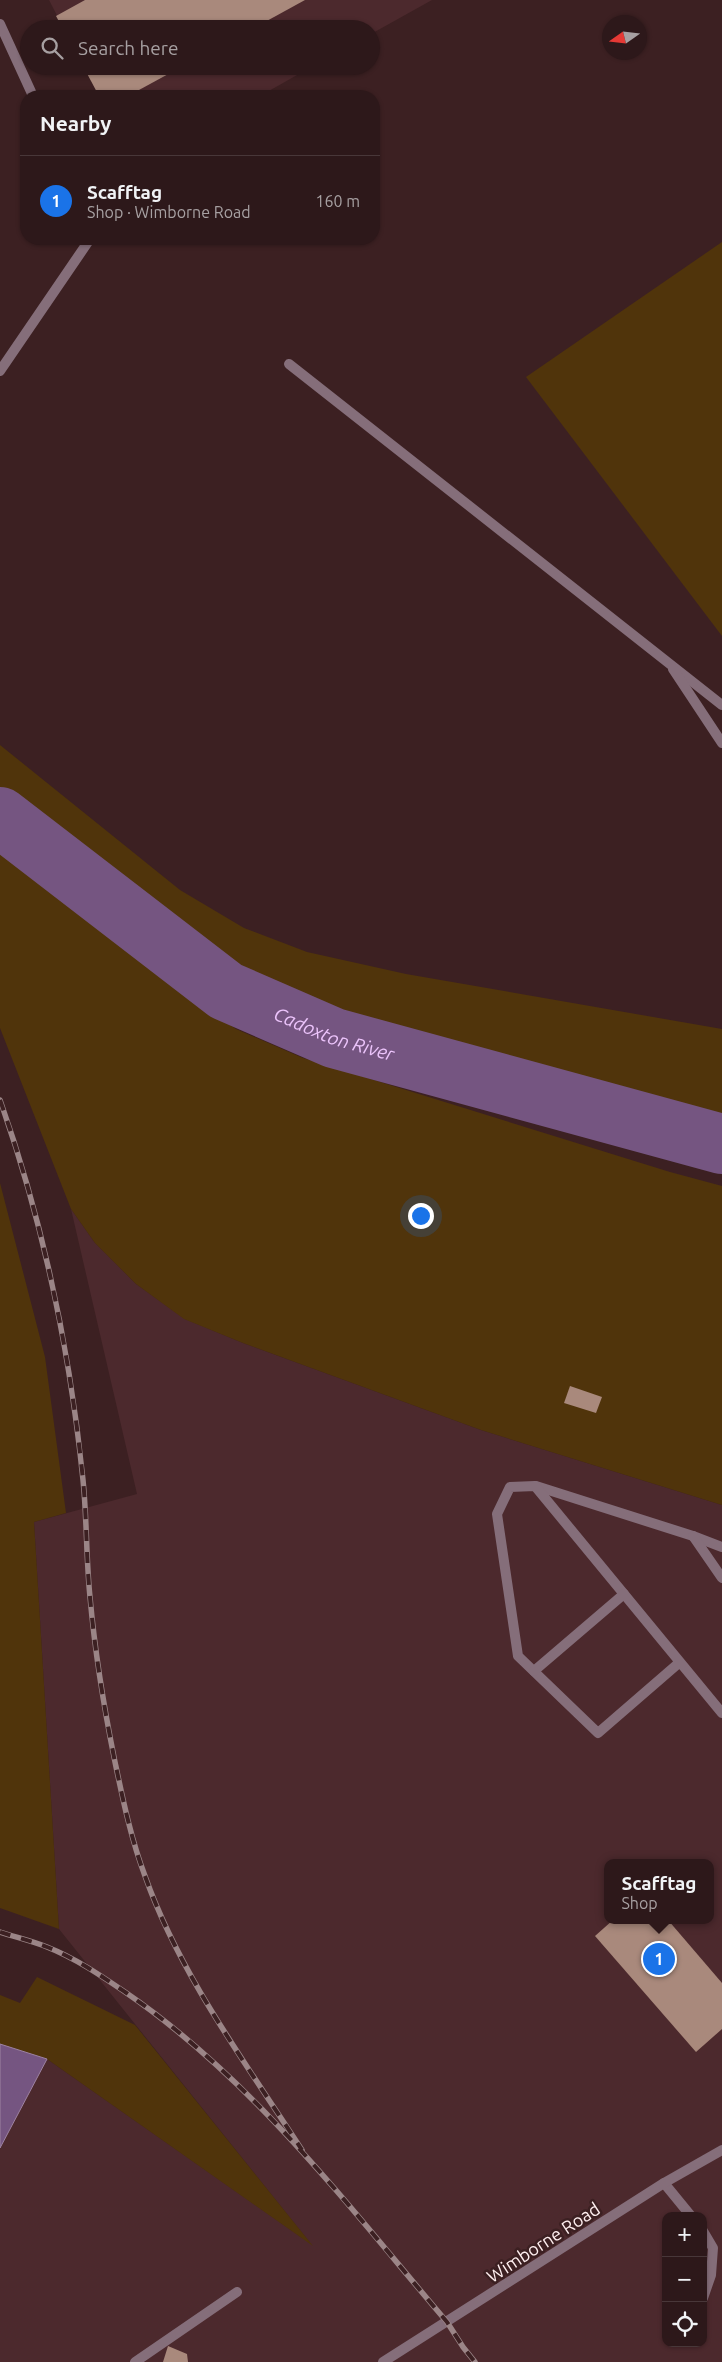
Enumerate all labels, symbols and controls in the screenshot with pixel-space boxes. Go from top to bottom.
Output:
north arrow [602,15,647,60]
search box [20,20,380,75]
icon: search [38,34,66,62]
text: Search here [78,37,178,59]
text: Nearby [40,111,111,135]
text: Scafftag [87,181,162,203]
text: 1 [51,192,61,210]
text: 160 m [315,192,360,210]
text: Shop · Wimborne Road [87,203,251,221]
water label: Cadoxton River [271,1002,398,1065]
your location [408,1203,434,1229]
popup [604,1859,714,1924]
text: Scafftag [621,1872,697,1894]
text: Shop [621,1894,658,1912]
pin: 1 [643,1940,675,1978]
street label: Wimborne Road [483,2198,603,2286]
map controls [662,2212,707,2347]
button: + [662,2212,707,2257]
button: − [662,2257,707,2302]
button: locate [662,2302,707,2347]

